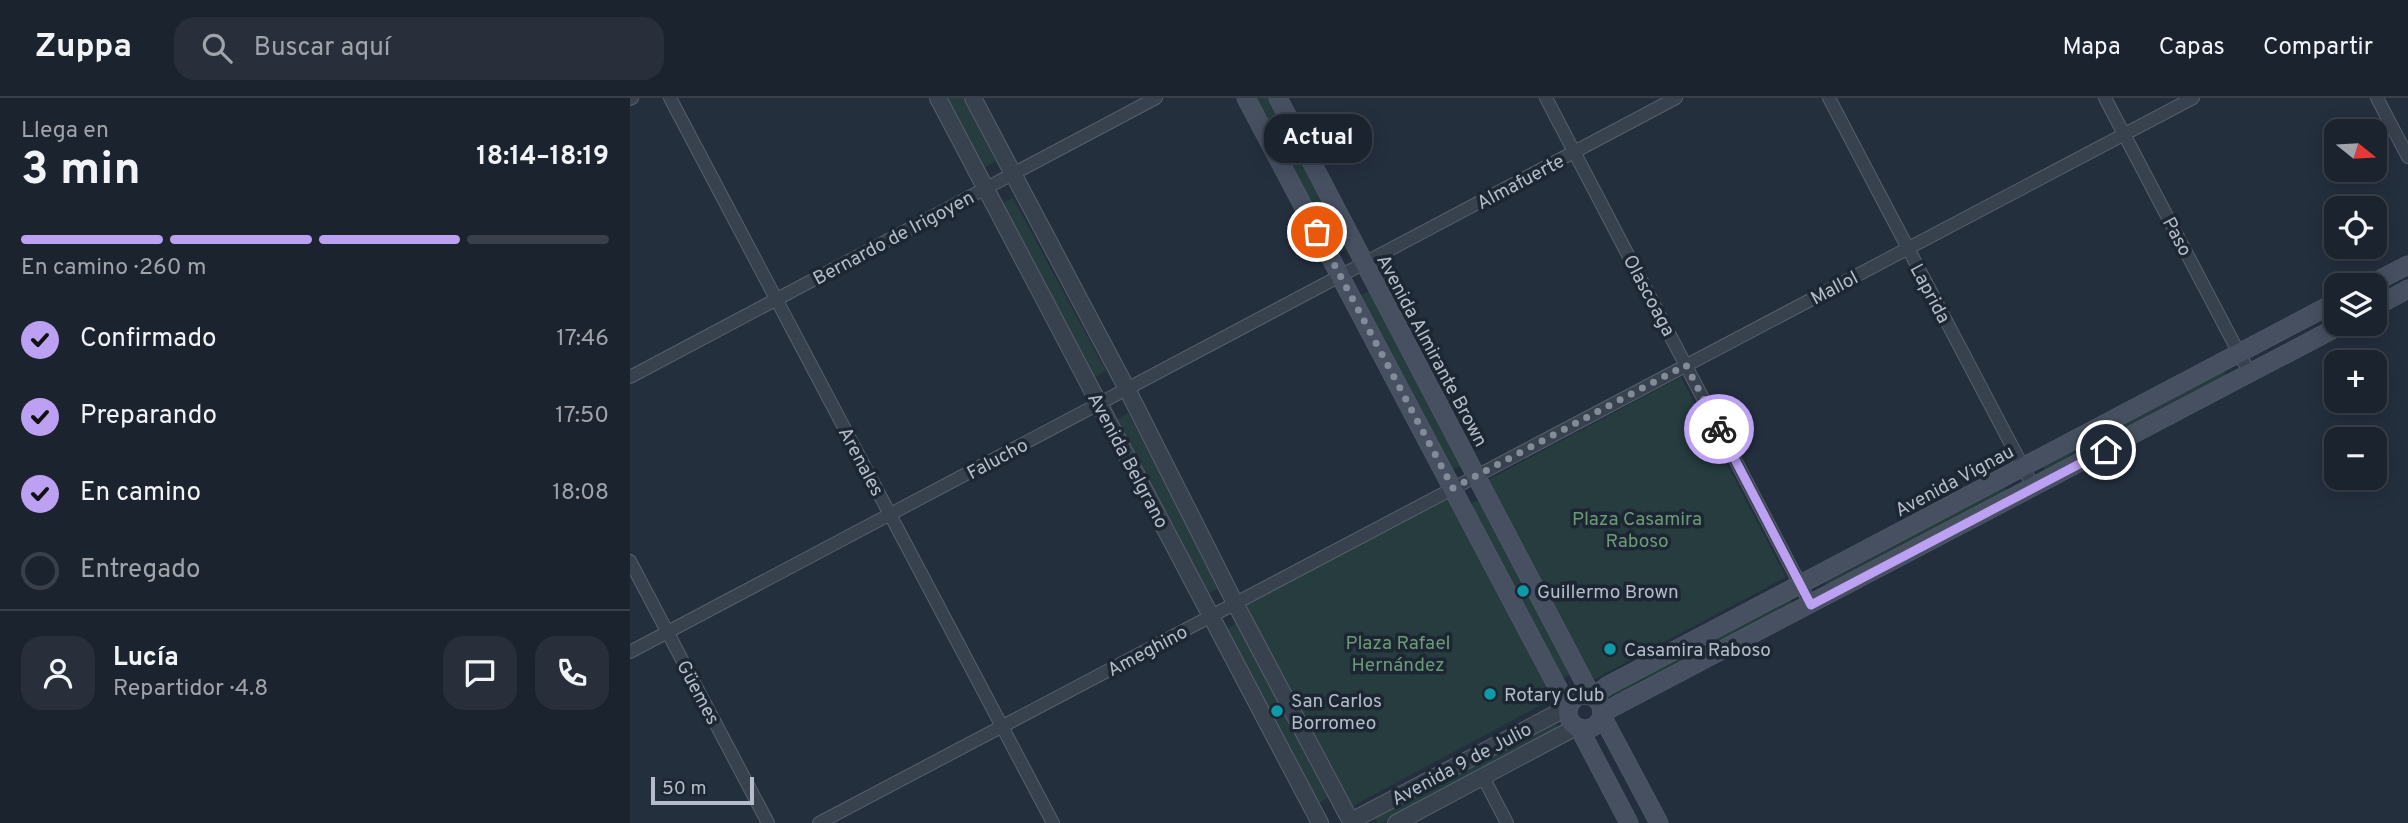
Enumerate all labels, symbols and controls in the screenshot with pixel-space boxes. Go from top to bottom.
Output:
search box [174,17,664,80]
text: Zuppa [35,27,132,69]
icon: search [198,29,236,67]
text: Buscar aquí [254,32,390,65]
text: Mapa [2063,33,2121,63]
text: Capas [2159,33,2225,63]
text: Compartir [2263,33,2373,63]
callout: Actual [1263,113,1371,162]
text: Llega en [21,117,109,146]
north arrow [2324,119,2387,182]
map controls [2324,119,2387,490]
text: Actual [1282,124,1354,153]
text: 18:14–18:19 [476,141,609,174]
text: 3 min [21,142,141,201]
street label: Almafuerte [1473,150,1569,216]
street label: Bernardo de Irigoyen [809,186,979,291]
button: locate [2324,196,2387,259]
pin [1287,202,1347,262]
icon: bag [1298,213,1336,251]
street label: Paso [2156,213,2196,261]
street label: Avenida Almirante Brown [1370,251,1492,451]
street label: Olascoaga [1617,251,1680,341]
text: En camino · 260 m [21,254,206,283]
street label: Laprida [1904,260,1955,328]
street label: Mallol [1807,266,1863,311]
button: layers [2324,273,2387,336]
icon: check [21,321,59,359]
text: Confirmado [80,323,217,356]
text: 17:46 [556,325,609,354]
button: + [2324,350,2387,413]
street label: Avenida Belgrano [1081,389,1173,533]
courier [1684,394,1754,464]
icon: check [21,398,59,436]
text: Preparando [80,400,217,433]
text: 17:50 [555,402,609,431]
icon: bike [1700,410,1738,448]
pin [2076,420,2136,480]
street label: Arenales [832,423,888,501]
button: − [2324,427,2387,490]
icon: home [2087,431,2125,469]
street label: Falucho [963,434,1033,486]
street label: Avenida Vignau [1891,440,2019,523]
icon: check [21,475,59,513]
text: En camino [80,477,201,510]
text: 18:08 [552,479,609,508]
park label: Plaza Casamira Raboso [1572,508,1702,554]
text: Entregado [80,554,200,587]
place label: Guillermo Brown [1537,581,1679,605]
marker: Guillermo Brown [1515,583,1531,599]
street label: Ameghino [1104,621,1192,683]
park label: Plaza Rafael Hernández [1345,632,1451,678]
button: person [21,636,95,710]
button: chat [443,636,517,710]
button: phone [535,636,609,710]
place label: Casamira Raboso [1624,639,1771,663]
marker: Casamira Raboso [1602,641,1618,657]
text: Lucía [113,642,179,675]
street label: Güemes [670,657,724,729]
text: Repartidor · 4.8 [113,675,268,704]
place label: Rotary Club [1504,684,1605,708]
marker: Rotary Club [1482,686,1498,702]
place label: San Carlos Borromeo [1291,690,1382,736]
marker: San Carlos Borromeo [1269,703,1285,719]
street label: Avenida 9 de Julio [1388,718,1536,812]
scale bar [651,774,754,806]
text: 50 m [662,777,707,801]

